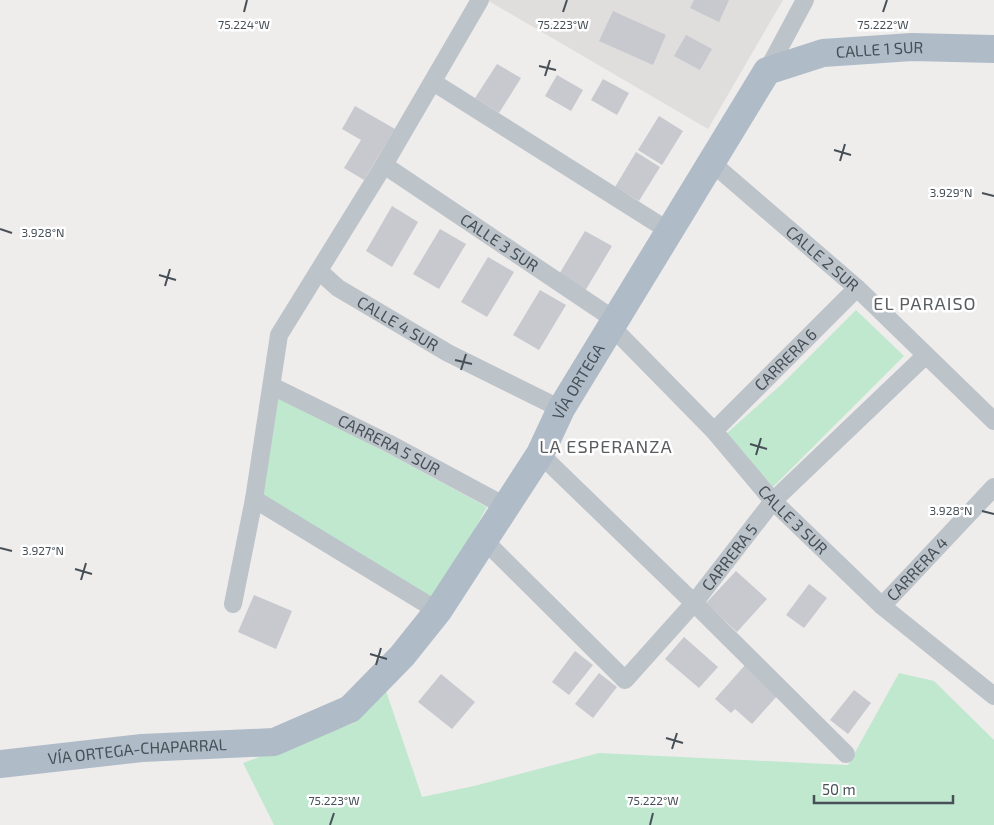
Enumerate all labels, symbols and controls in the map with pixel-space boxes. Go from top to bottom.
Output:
text: 75.224°W [218,17,270,31]
text: 75.223°W [537,17,589,31]
text: 75.222°W [857,17,909,31]
street label: CALLE 1 SUR [835,37,924,61]
text: 3.929°N [930,185,972,199]
street label: CALLE 3 SUR [457,209,542,275]
street label: CALLE 2 SUR [783,221,863,295]
text: 3.928°N [21,225,65,239]
street label: CALLE 4 SUR [354,292,442,354]
district label: EL PARAISO [873,292,977,314]
street label: CARRERA 6 [750,324,820,394]
street label: VÍA ORTEGA [547,340,608,422]
street label: CARRERA 5 SUR [335,410,444,478]
district label: LA ESPERANZA [539,435,673,457]
street label: CALLE 3 SUR [755,481,832,558]
text: 3.928°N [929,503,973,517]
street label: CARRERA 5 [697,520,761,594]
street label: CARRERA 4 [882,533,951,604]
text: 3.927°N [22,543,64,557]
street label: VÍA ORTEGA-CHAPARRAL [47,734,227,768]
scale bar [814,772,953,804]
text: 50 m [822,780,856,798]
text: 75.223°W [308,793,360,807]
text: 75.222°W [627,793,679,807]

